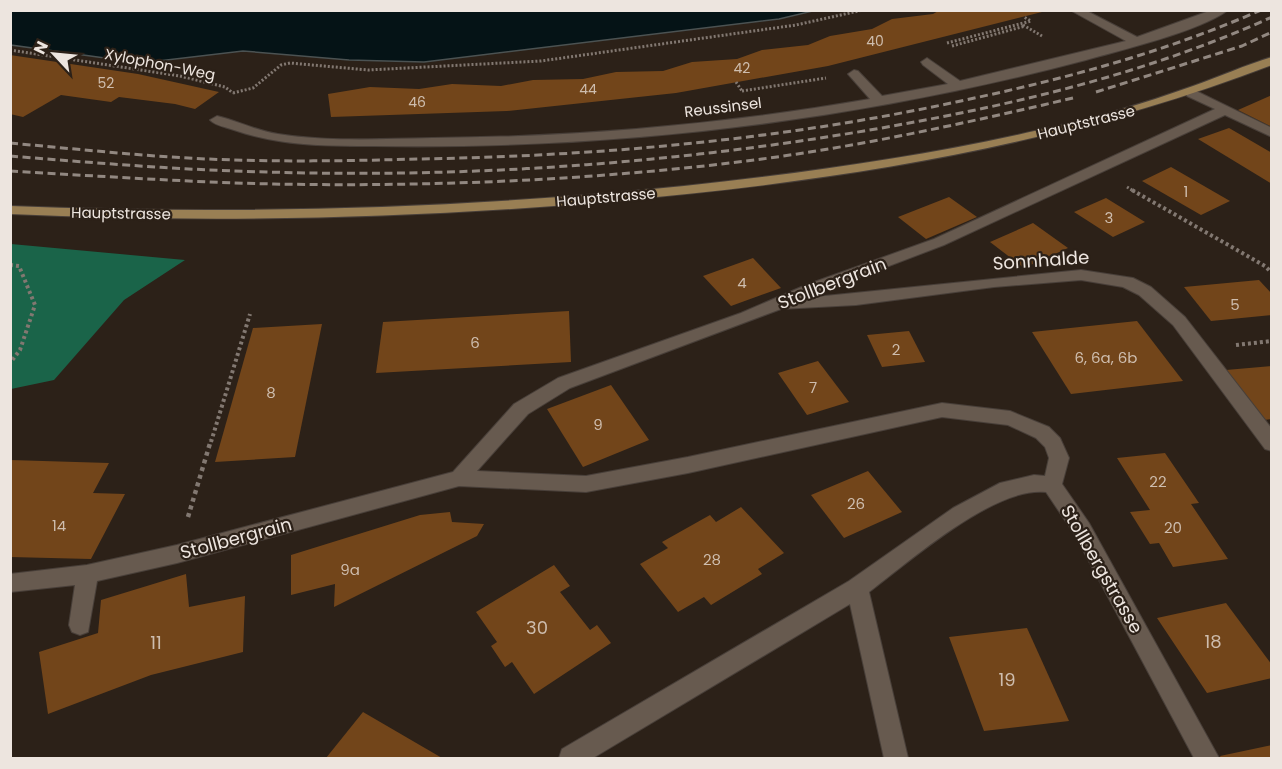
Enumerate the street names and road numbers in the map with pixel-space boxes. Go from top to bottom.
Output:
street label: Xylophon-Weg [103,43,217,85]
street label: Reussinsel [683,92,763,122]
street label: Hauptstrasse [1035,100,1137,144]
street label: Hauptstrasse [555,182,657,212]
street label: Hauptstrasse [71,202,171,224]
street label: Sonnhalde [992,244,1090,276]
street label: Stollbergrain [774,251,890,315]
street label: Stollbergstrasse [1055,500,1149,638]
street label: Stollbergrain [177,511,295,565]

